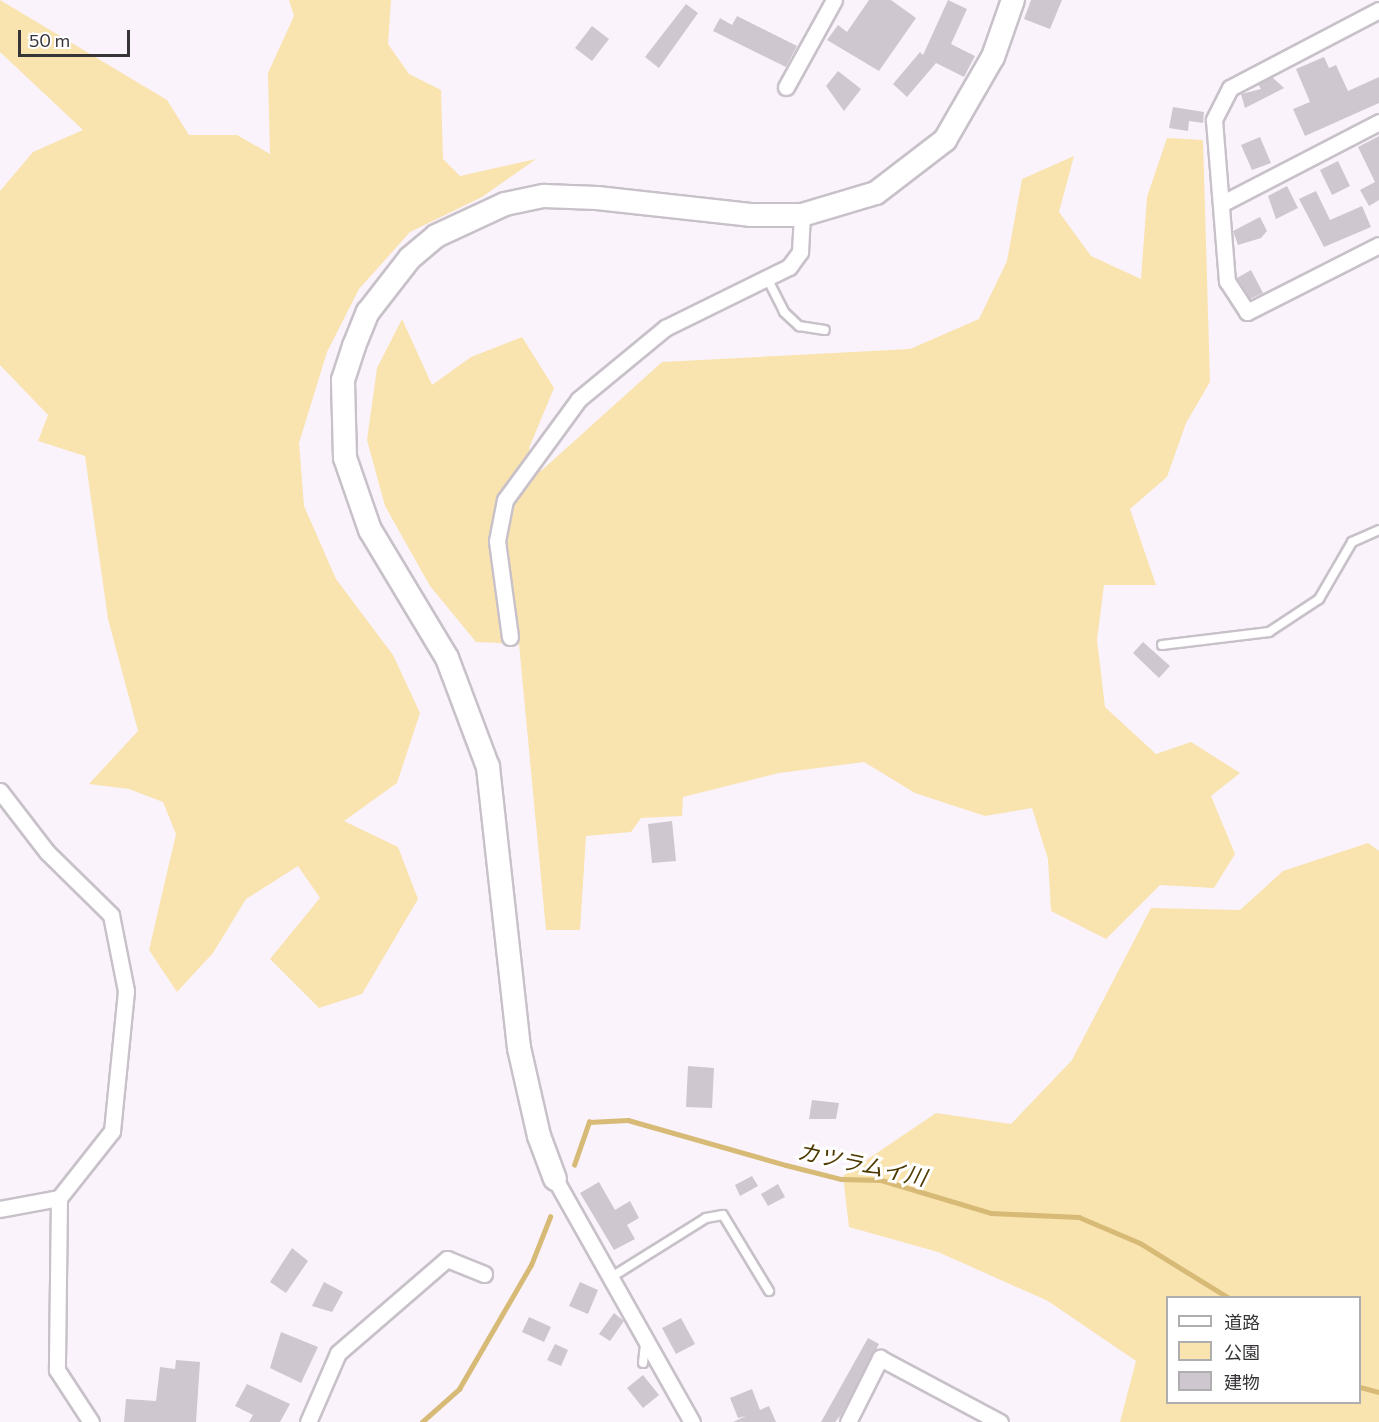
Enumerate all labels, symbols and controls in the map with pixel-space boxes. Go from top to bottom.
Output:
scale bar [21,18,134,56]
text: 50 m [29,29,70,51]
water label: カツラムイ川 [795,1137,929,1191]
legend [1166,1296,1361,1404]
text: 道路 [1224,1311,1260,1333]
text: 公園 [1224,1341,1260,1363]
text: 建物 [1224,1371,1260,1393]

